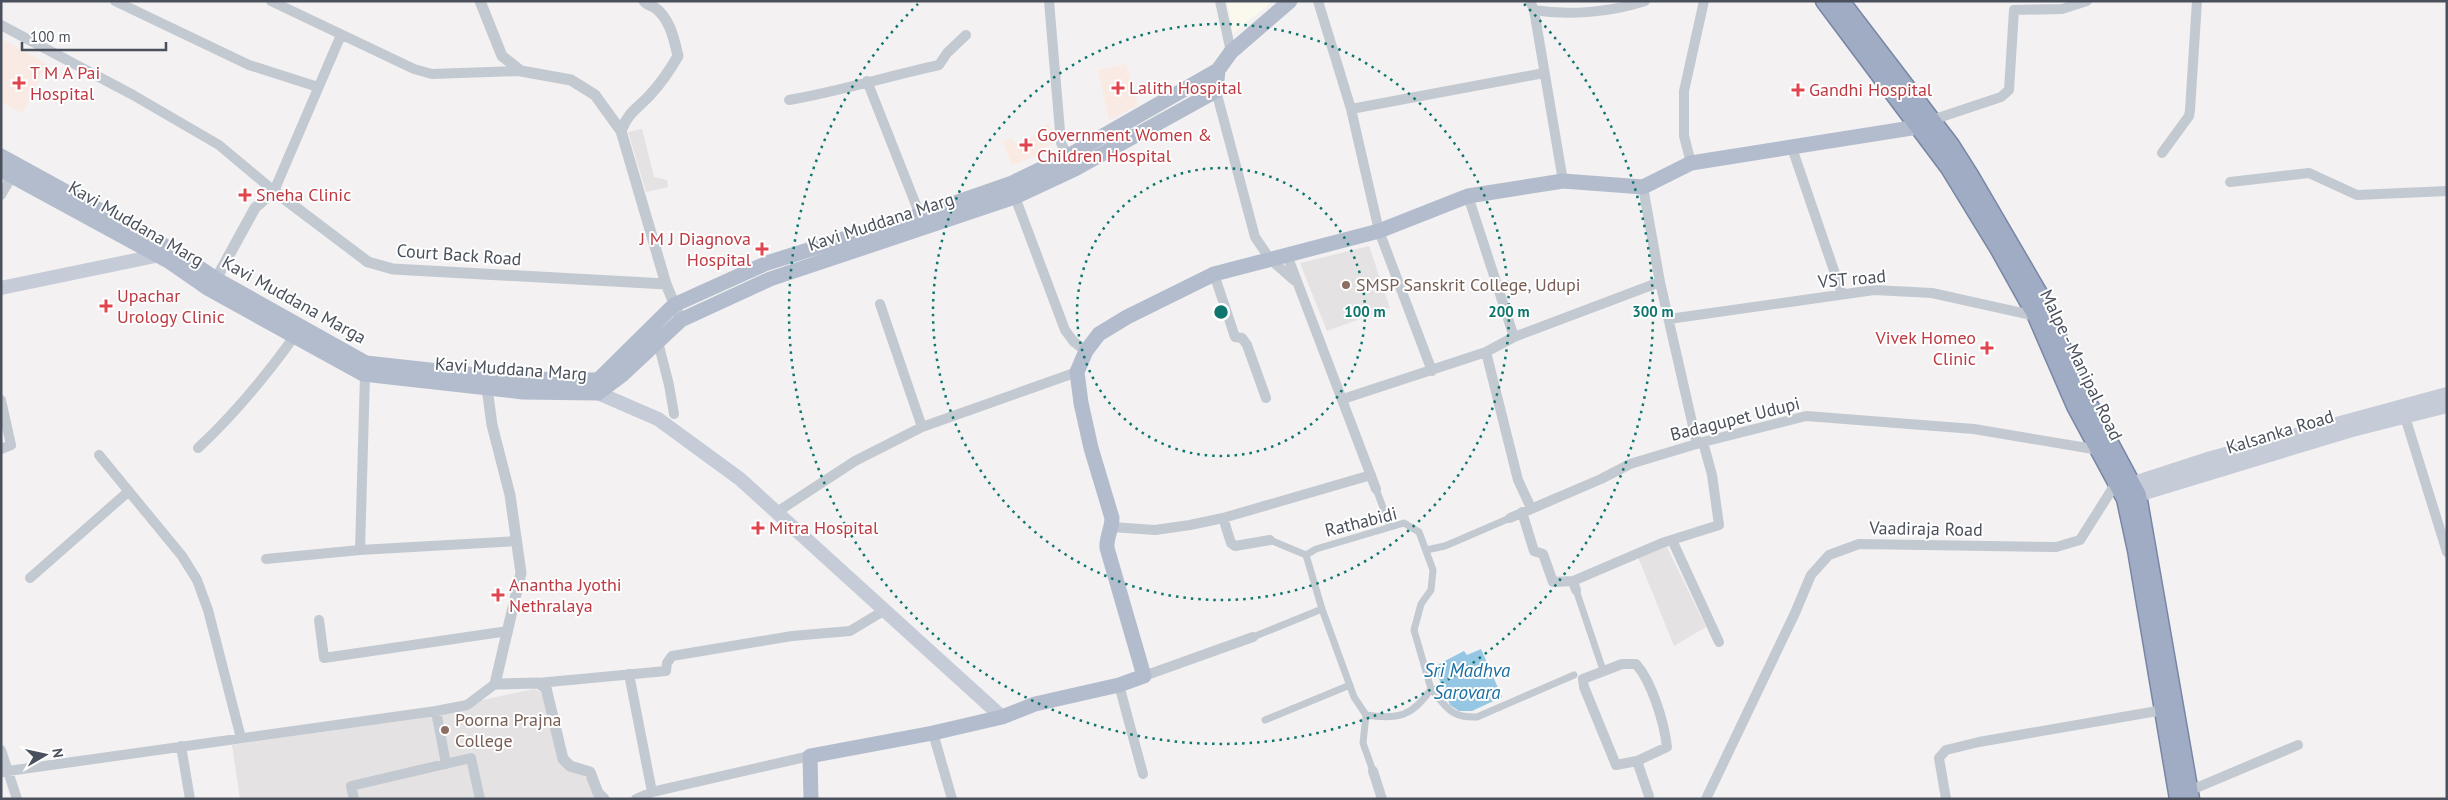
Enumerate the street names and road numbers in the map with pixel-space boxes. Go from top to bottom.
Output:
street label: Kavi Muddana Marg [64,175,208,272]
street label: Kavi Muddana Marg [805,187,957,256]
street label: Court Back Road [396,239,522,270]
street label: Kavi Muddana Marga [218,250,370,349]
street label: VST road [1816,264,1887,293]
street label: Malpe - Manipal Road [2035,286,2128,444]
street label: Kavi Muddana Marg [434,352,588,385]
street label: Badagupet Udupi [1668,391,1802,446]
street label: Kalsanka Road [2223,404,2337,459]
street label: Rathabidi [1322,501,1399,542]
street label: Vaadiraja Road [1868,516,1983,541]

